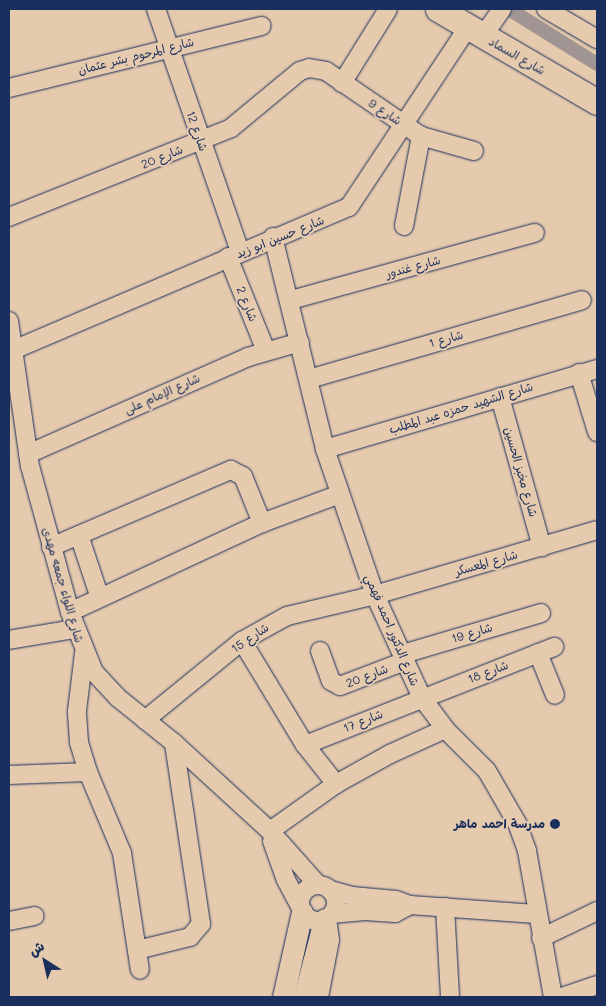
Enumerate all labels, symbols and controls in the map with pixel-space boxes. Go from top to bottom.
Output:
street label: شارع السماد [486,34,548,78]
street label: شارع المرحوم بشر عثمان [76,35,196,77]
street label: شارع 9 [366,96,404,128]
street label: شارع 12 [183,109,211,153]
street label: شارع 20 [139,142,185,172]
street label: شارع حسين ابو زيد [234,213,326,261]
street label: شارع غندور [384,253,442,281]
street label: شارع 2 [233,284,261,324]
street label: شارع 1 [427,327,465,351]
street label: شارع الإمام على [122,371,202,417]
street label: شارع الشهيد حمزه عبد المطلب [387,379,535,437]
street label: شارع مخبز الحسين [501,425,541,519]
street label: شارع اللواء جمعه مهدى [40,526,86,644]
street label: شارع المعسكر [453,547,519,579]
street label: شارع الدكتور احمد فهمي [362,572,422,688]
street label: شارع 15 [228,620,272,656]
street label: شارع 19 [450,620,494,646]
street label: شارع 18 [466,658,510,686]
street label: شارع 20 [344,661,390,691]
street label: شارع 17 [341,706,385,736]
place label: مدرسة احمد ماهر [454,817,545,831]
marker: مدرسة احمد ماهر [549,818,561,830]
north arrow [20,936,70,986]
text: ش [24,936,48,961]

